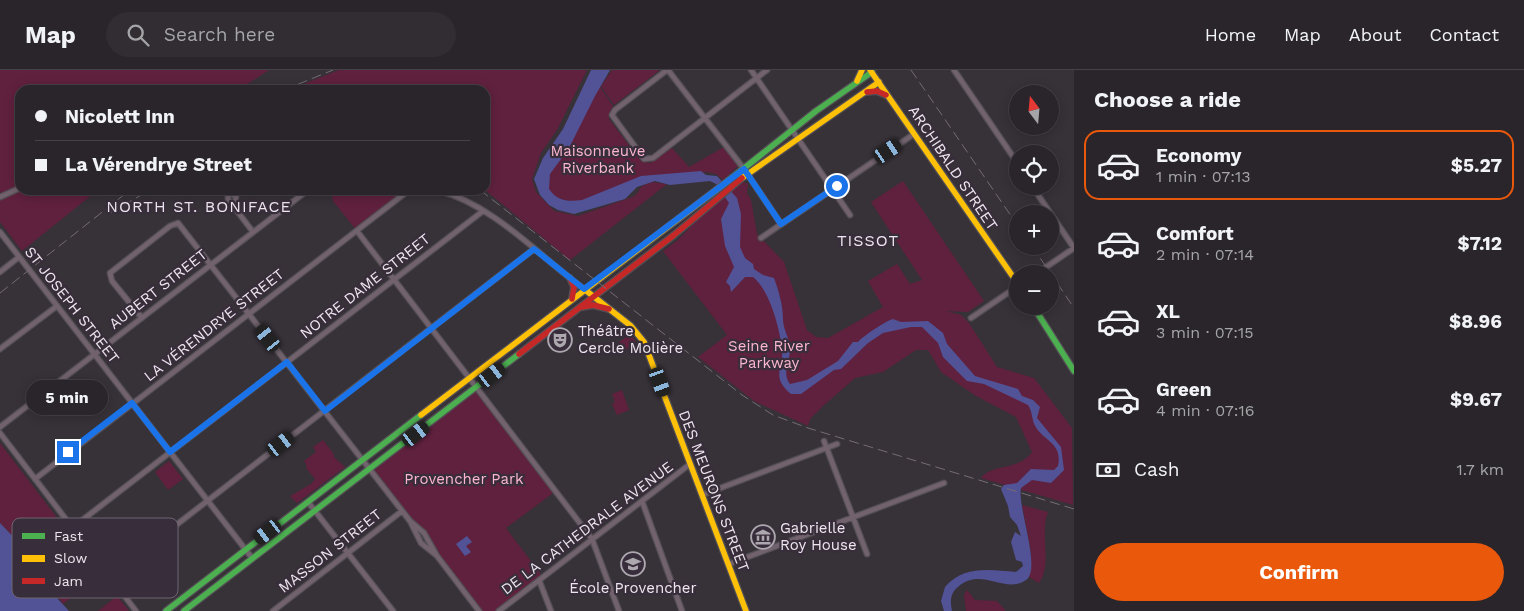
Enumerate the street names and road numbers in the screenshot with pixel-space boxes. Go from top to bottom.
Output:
street label: ARCHIBALD STREET [905,102,1001,234]
street label: NOTRE DAME STREET [296,230,434,342]
street label: ST JOSEPH STREET [21,243,123,367]
street label: AUBERT STREET [105,245,211,333]
street label: LA VÉRENDRYE STREET [140,265,288,385]
street label: DES MEURONS STREET [675,408,753,574]
street label: DE LA CATHEDRALE AVENUE [497,457,677,599]
street label: MASSON STREET [275,505,385,597]

